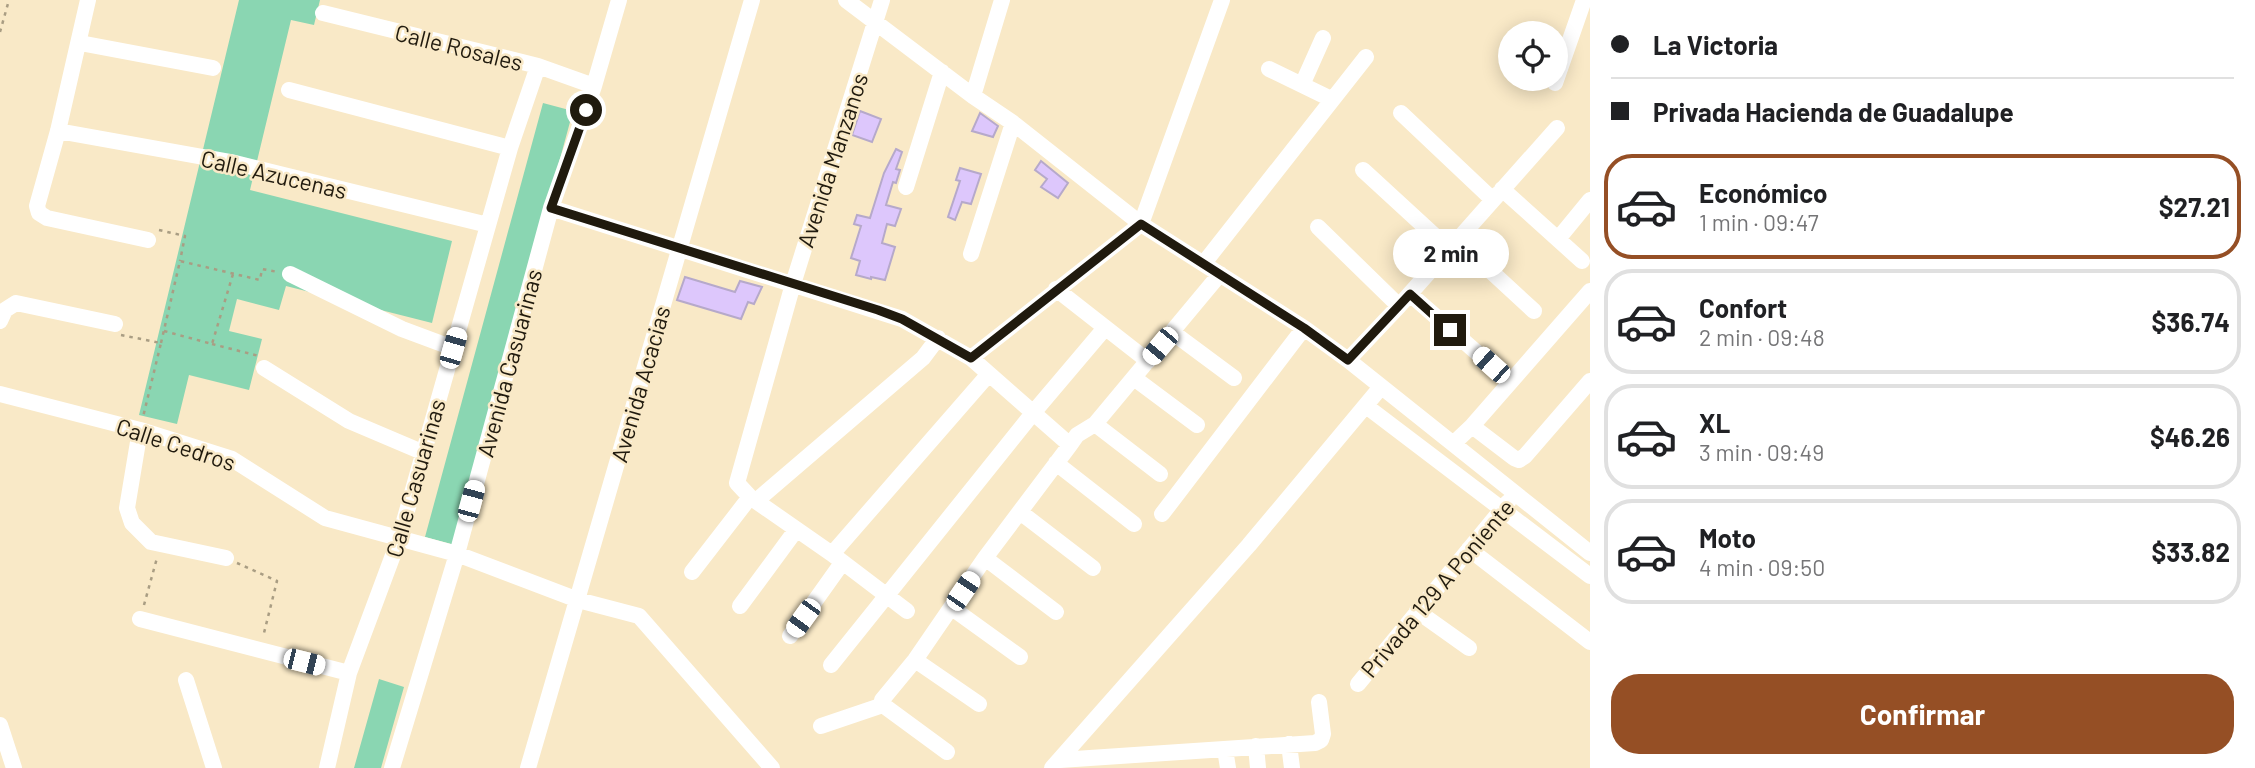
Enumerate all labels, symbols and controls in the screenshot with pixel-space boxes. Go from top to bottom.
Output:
street label: Calle Rosales [392,18,526,76]
map controls [1498,21,1568,91]
button: locate [1498,21,1568,91]
text: La Victoria [1653,29,1778,60]
street label: Avenida Manzanos [791,69,873,251]
route start [570,94,602,126]
text: Privada Hacienda de Guadalupe [1653,96,2014,127]
street label: Calle Azucenas [198,144,350,204]
icon: car [1615,175,1678,238]
text: Económico [1699,177,1828,208]
text: $27.21 [2159,191,2230,222]
text: 1 min · 09:47 [1699,208,1819,236]
callout: 2 min [1392,229,1508,278]
text: 2 min [1423,239,1479,267]
street label: Avenida Casuarinas [470,266,548,460]
icon: car [1615,290,1678,353]
text: Confort [1699,292,1787,323]
street label: Avenida Acacias [604,303,676,465]
text: $36.74 [2151,306,2230,337]
route end [1434,314,1466,346]
car [1139,323,1182,369]
text: 2 min · 09:48 [1699,323,1825,351]
car [438,325,469,371]
car [1469,343,1514,387]
street label: Calle Casuarinas [379,396,451,560]
icon: car [1615,405,1678,468]
text: XL [1699,407,1730,438]
street label: Calle Cedros [113,412,239,476]
text: $46.26 [2150,421,2230,452]
text: 3 min · 09:49 [1699,438,1824,466]
car [456,478,487,524]
street label: Privada 129 A Poniente [1354,493,1520,683]
icon: car [1615,520,1678,583]
text: Moto [1699,522,1756,553]
text: $33.82 [2151,536,2230,567]
text: 4 min · 09:50 [1699,553,1825,581]
car [943,568,984,614]
car [783,595,824,641]
car [282,647,327,677]
button: Confirmar [1611,674,2234,754]

